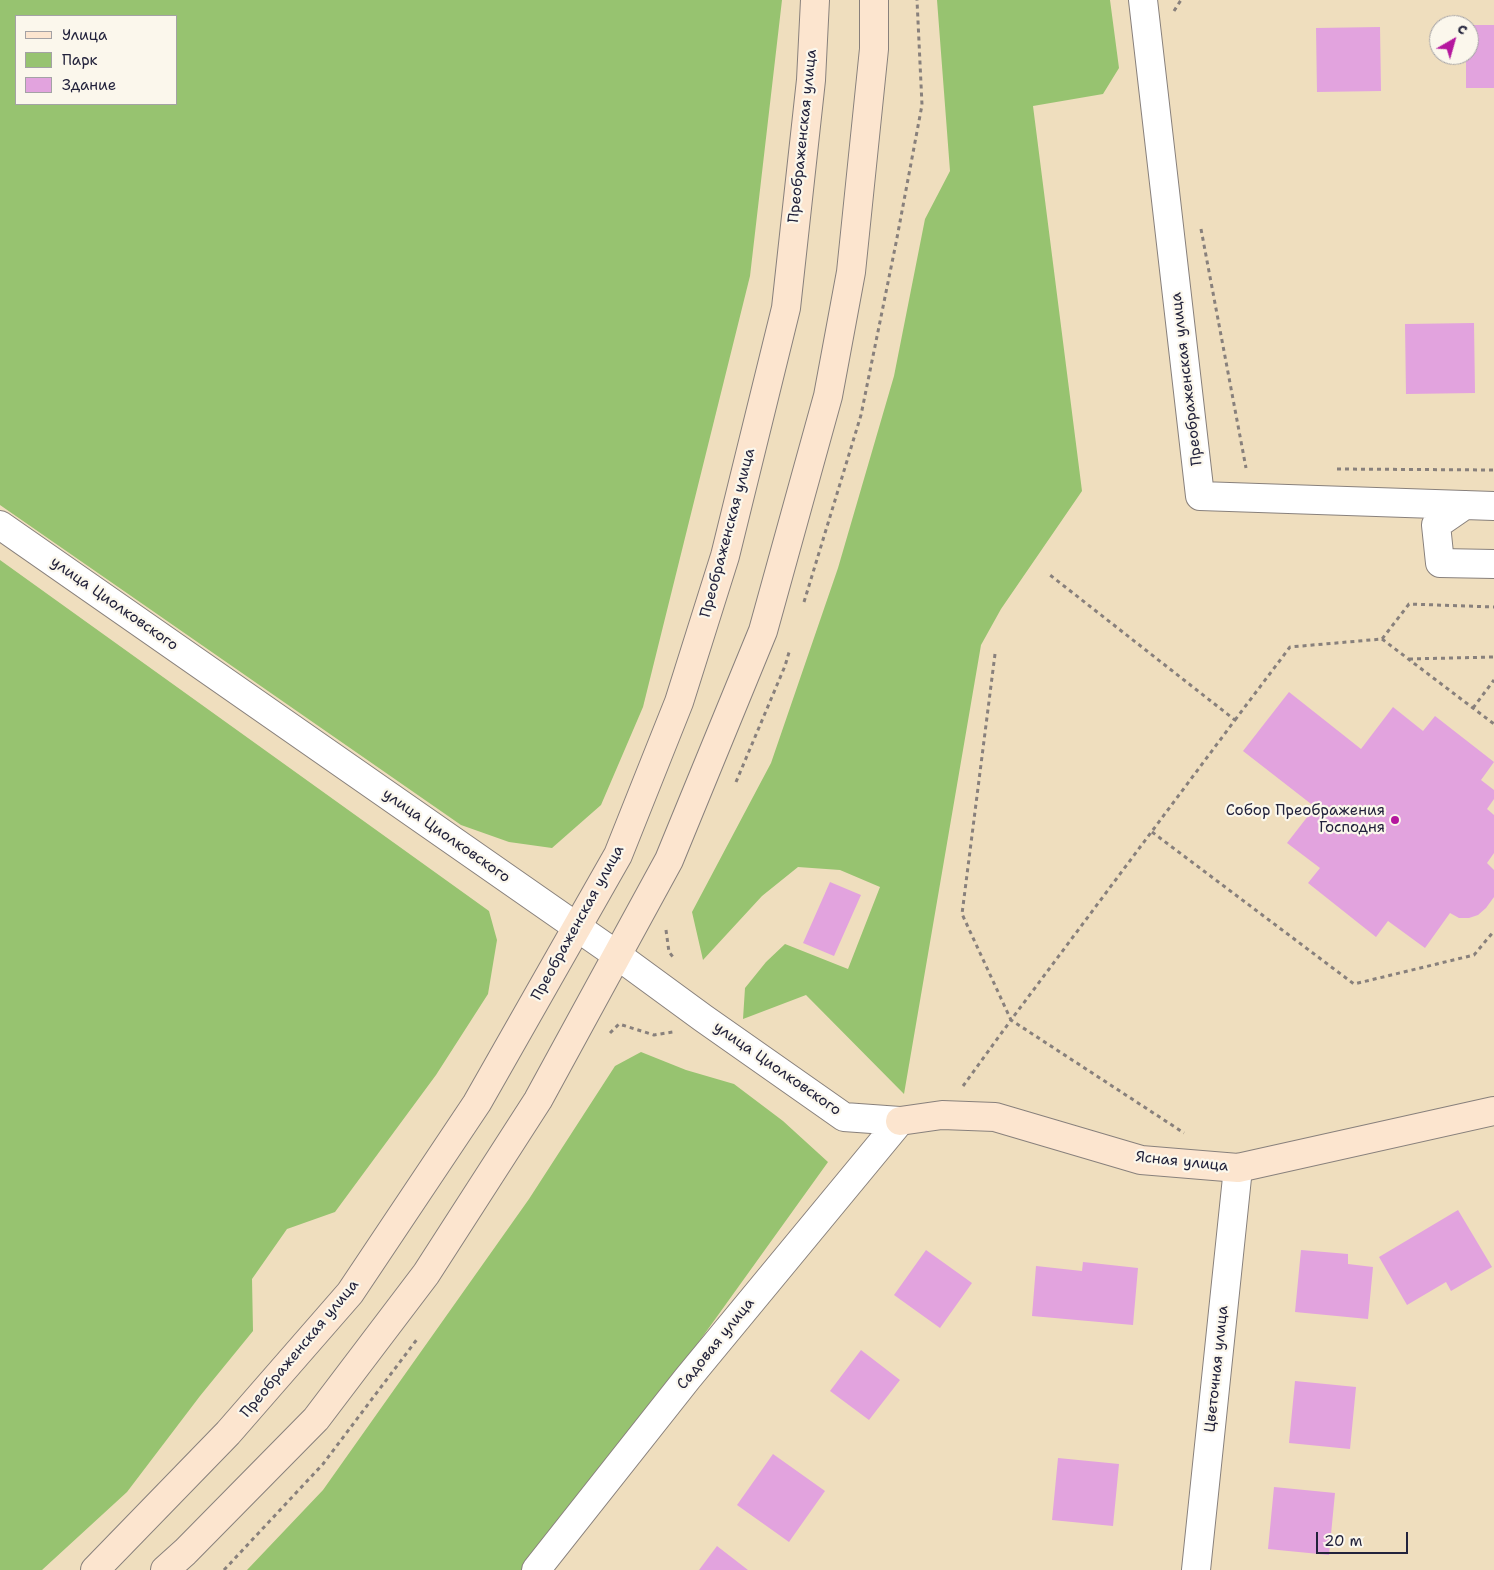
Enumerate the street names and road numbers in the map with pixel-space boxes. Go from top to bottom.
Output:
street label: Преображенская улица [785,48,821,224]
street label: Преображенская улица [1167,291,1207,467]
street label: Преображенская улица [697,446,759,620]
street label: улица Циолковского [47,553,181,655]
street label: улица Циолковского [379,785,513,887]
street label: Преображенская улица [528,842,628,1004]
street label: улица Циолковского [710,1018,844,1120]
street label: Ясная улица [1135,1148,1229,1176]
street label: Преображенская улица [237,1276,363,1422]
street label: Садовая улица [674,1295,758,1393]
street label: Цветочная улица [1201,1305,1233,1433]

